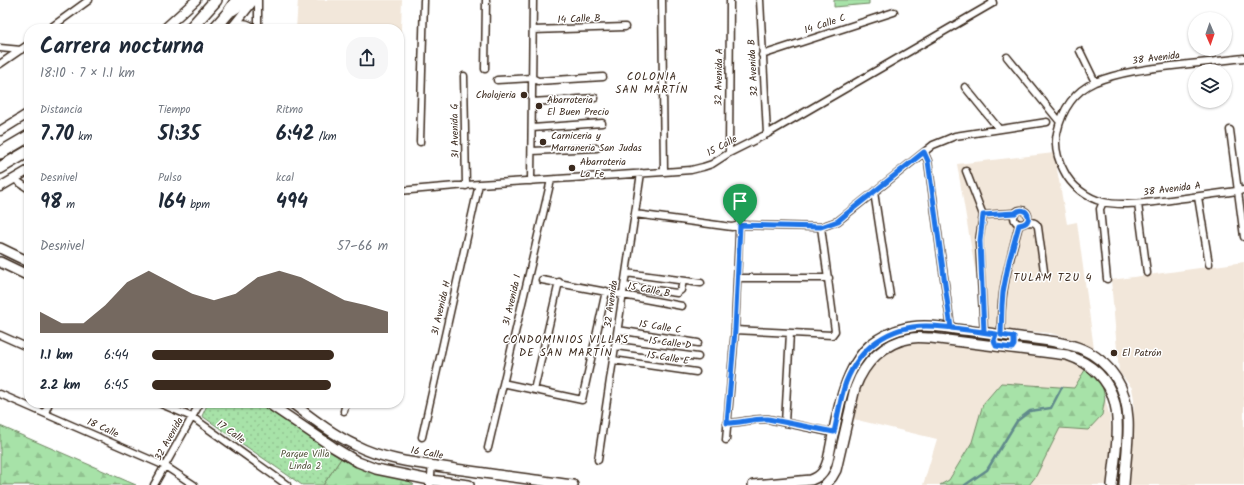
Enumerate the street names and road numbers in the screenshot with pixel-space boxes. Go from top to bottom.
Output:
street label: 14 Calle B [557,10,601,28]
street label: 14 Calle C [802,10,848,38]
street label: 32 Avenida B [743,39,763,97]
street label: 38 Avenida [1131,47,1181,69]
street label: 32 Avenida A [710,48,728,106]
street label: 31 Avenida G [447,103,463,159]
street label: 15 Calle [704,131,741,161]
street label: 38 Avenida A [1142,178,1202,200]
street label: 31 Avenida I [498,273,526,327]
street label: 15 Calle B [626,278,672,302]
street label: 31 Avenida H [427,279,455,337]
street label: 32 Avenida [600,279,622,329]
street label: 15 Calle C [638,316,682,338]
street label: 15 Calle D [648,332,693,354]
street label: 15 Calle E [646,347,691,369]
street label: 18 Calle [85,414,122,442]
street label: 32 Avenida [150,414,188,464]
street label: 17 Calle [213,416,249,448]
street label: 16 Calle [409,442,445,464]

